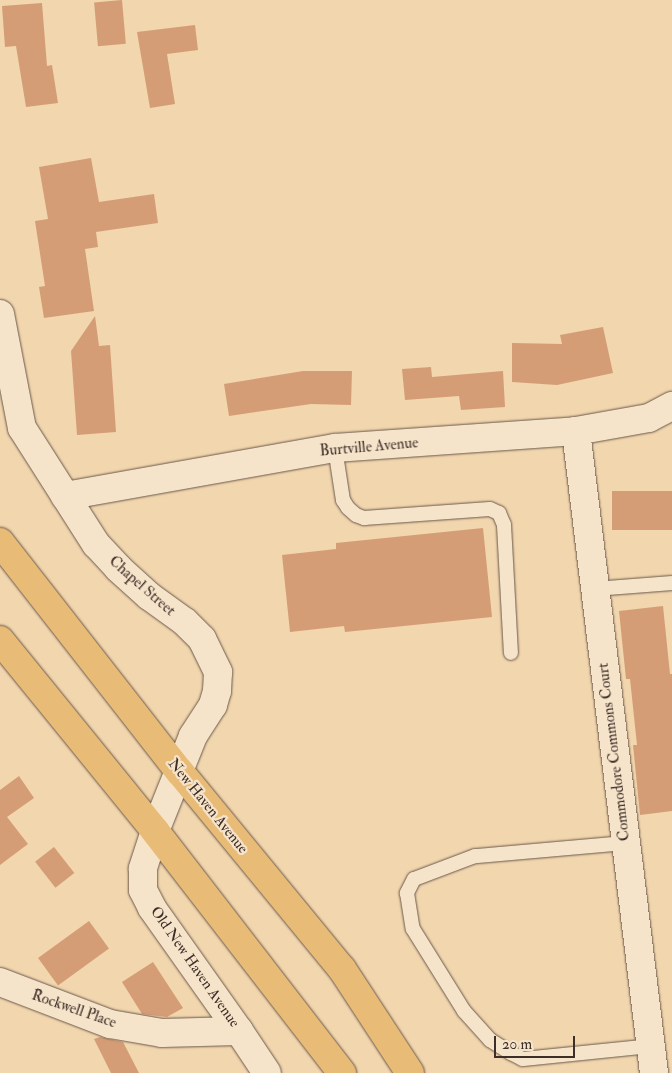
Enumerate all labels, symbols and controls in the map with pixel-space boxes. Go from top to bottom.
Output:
street label: Burtville Avenue [319,434,419,460]
street label: Chapel Street [105,552,179,620]
street label: Commodore Commons Court [594,662,634,842]
street label: New Haven Avenue [164,755,252,857]
street label: Old New Haven Avenue [147,903,243,1031]
street label: Rockwell Place [29,986,119,1032]
scale bar [497,1026,578,1058]
text: 20 m [502,1035,532,1054]

